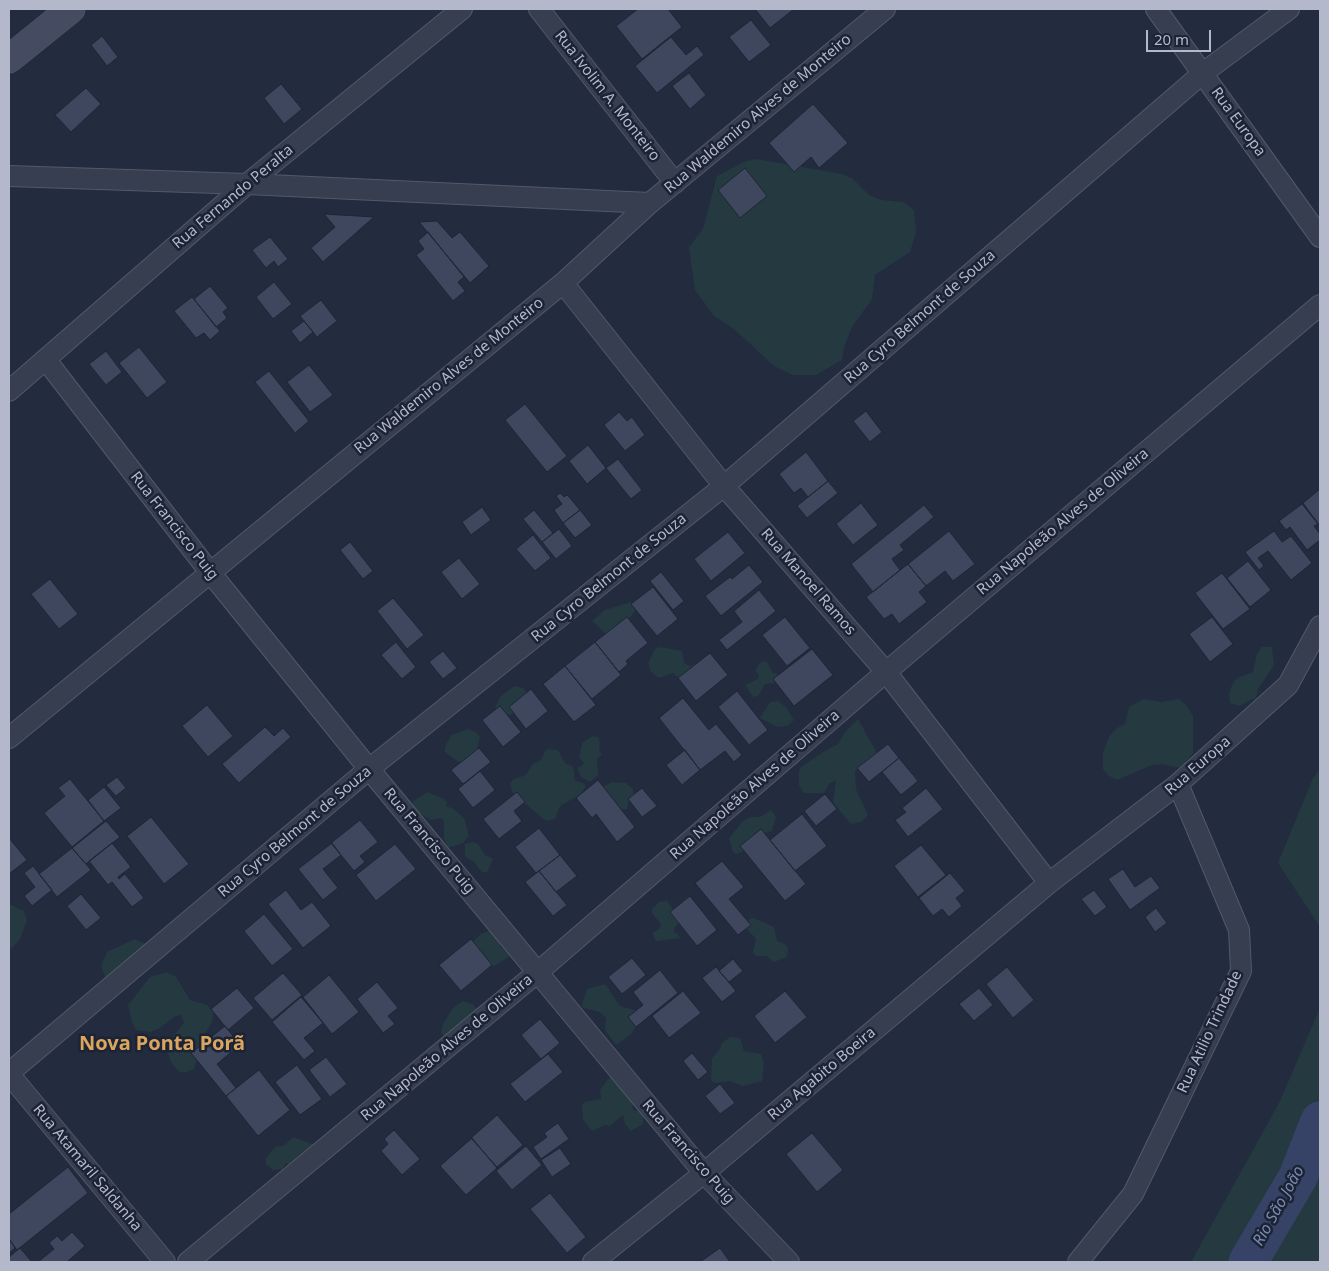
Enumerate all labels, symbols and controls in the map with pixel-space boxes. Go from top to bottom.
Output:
scale bar [1149,20,1214,52]
street label: Rua Ivolim A. Monteiro [550,27,664,165]
text: 20 m [1154,29,1189,49]
street label: Rua Waldemiro Alves de Monteiro [661,31,855,197]
street label: Rua Europa [1207,84,1269,160]
street label: Rua Fernando Peralta [169,141,297,253]
street label: Rua Cyro Belmont de Souza [841,246,999,388]
street label: Rua Waldemiro Alves de Monteiro [351,294,547,458]
street label: Rua Napoleão Alves de Oliveira [973,445,1153,599]
street label: Rua Francisco Puig [126,468,222,584]
street label: Rua Cyro Belmont de Souza [528,510,690,646]
street label: Rua Manoel Ramos [757,525,859,639]
street label: Rua Napoleão Alves de Oliveira [667,706,843,864]
street label: Rua Europa [1161,733,1235,799]
street label: Rua Cyro Belmont de Souza [215,763,375,901]
street label: Rua Francisco Puig [380,785,478,897]
street label: Rua Atilio Trindade [1174,968,1246,1096]
street label: Rua Napoleão Alves de Oliveira [357,971,537,1125]
street label: Rua Agabito Boeira [764,1024,880,1124]
district label: Nova Ponta Porã [79,1032,245,1056]
street label: Rua Francisco Puig [638,1096,738,1208]
street label: Rua Atamaril Saldanha [29,1101,145,1235]
water label: Rio São João [1249,1163,1309,1249]

